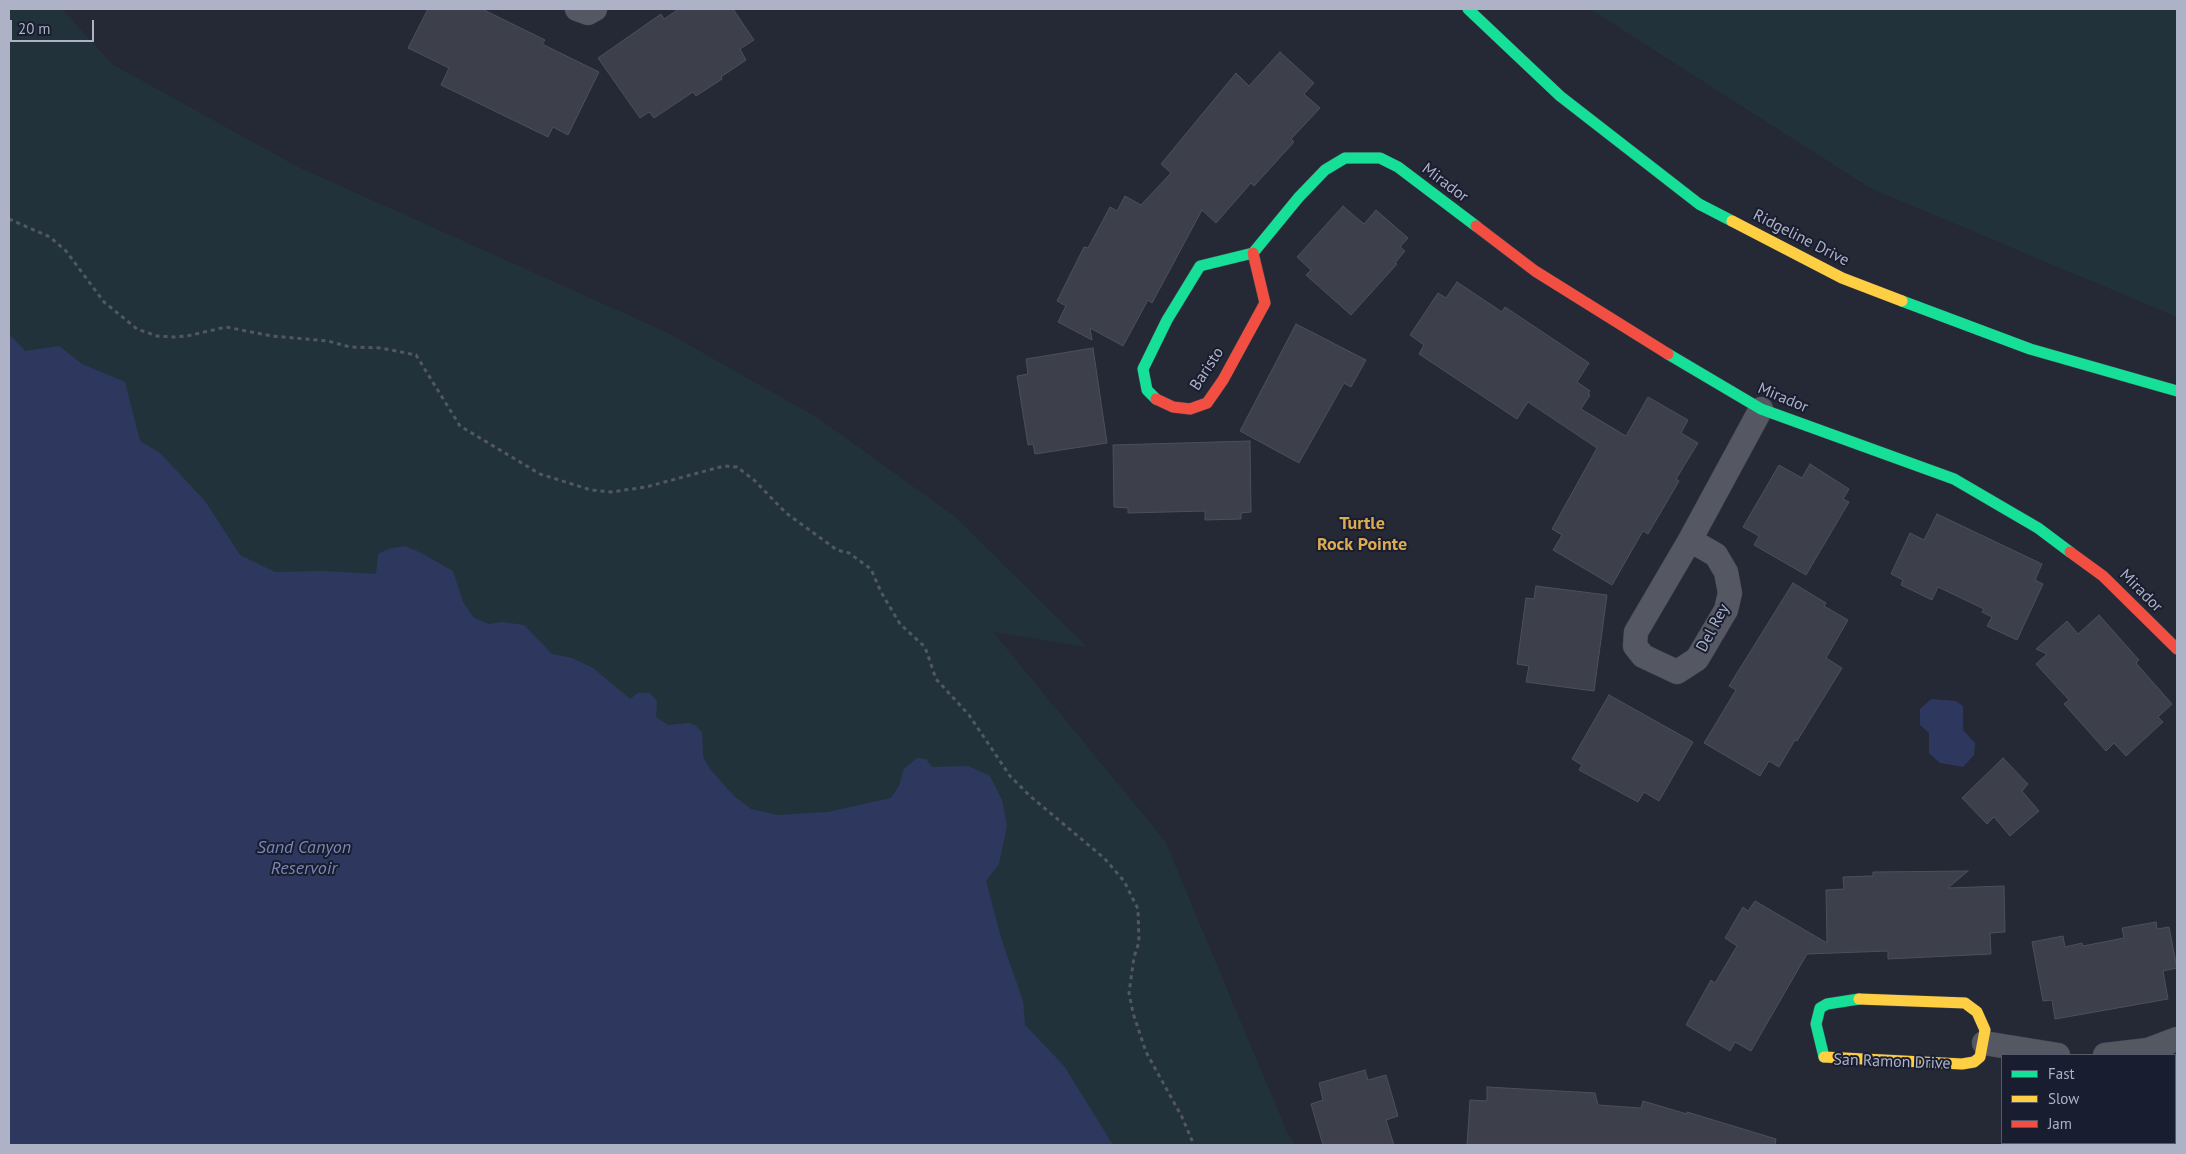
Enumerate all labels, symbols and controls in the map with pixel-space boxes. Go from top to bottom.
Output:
scale bar [12,10,96,42]
text: 20 m [18,19,51,38]
street label: Mirador [1418,159,1472,207]
street label: Ridgeline Drive [1750,206,1852,270]
street label: Baristo [1186,344,1228,394]
street label: Mirador [1755,379,1811,417]
district label: Turtle Rock Pointe [1317,513,1407,556]
street label: Mirador [2115,565,2167,617]
street label: Del Rey [1692,601,1734,655]
water label: Sand Canyon Reservoir [257,837,351,880]
street label: San Ramon Drive [1833,1050,1951,1074]
legend [2001,1054,2176,1144]
text: Fast [2048,1064,2075,1083]
text: Slow [2048,1089,2079,1108]
text: Jam [2048,1114,2072,1133]

